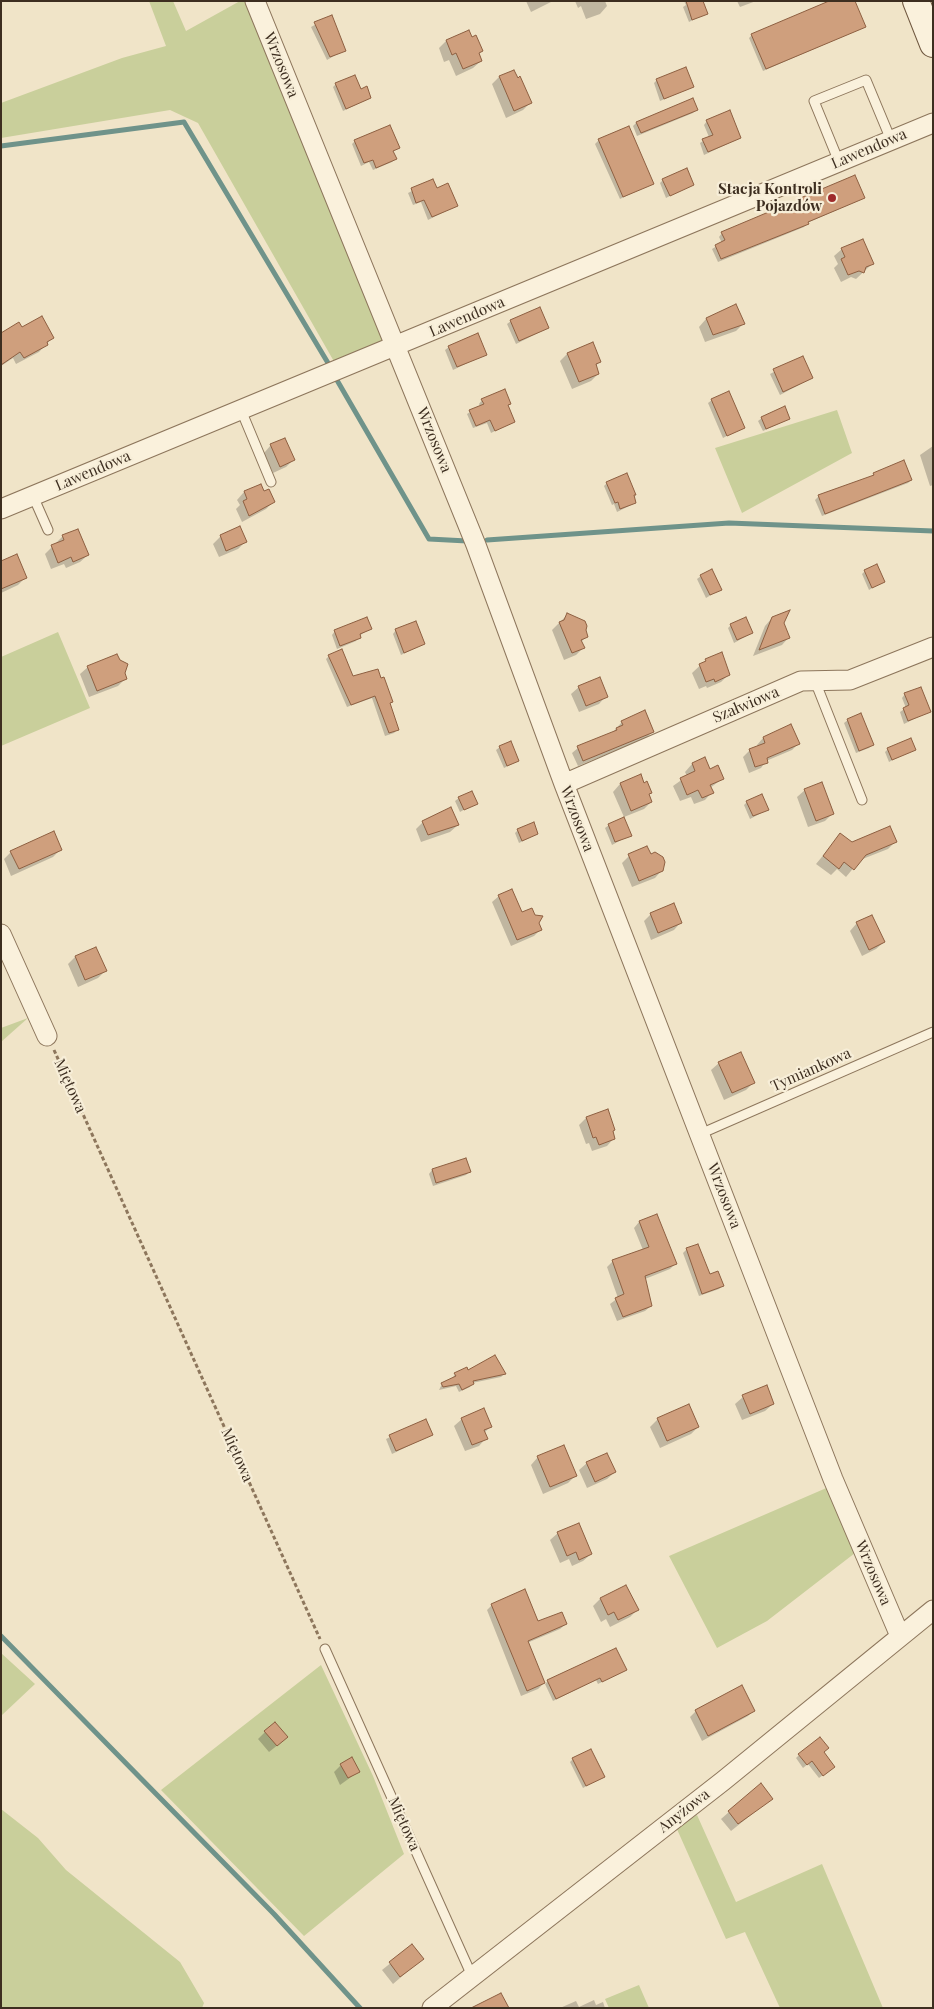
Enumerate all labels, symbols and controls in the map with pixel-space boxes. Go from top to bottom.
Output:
street label: Wrzosowa [260,30,302,100]
street label: Lawendowa [829,125,909,173]
place label: Stacja Kontroli Pojazdów [718,180,822,215]
marker: Stacja Kontroli Pojazdów [826,192,838,204]
street label: Lawendowa [427,293,507,341]
street label: Wrzosowa [413,405,455,475]
street label: Lawendowa [53,447,133,495]
street label: Szałwiowa [710,683,782,727]
street label: Wrzosowa [556,784,598,854]
street label: Tymiankowa [768,1044,854,1096]
street label: Miętowa [50,1056,90,1116]
street label: Wrzosowa [703,1161,745,1231]
street label: Miętowa [217,1425,257,1485]
street label: Wrzosowa [851,1538,895,1608]
street label: Anyżowa [655,1785,713,1837]
street label: Miętowa [384,1794,424,1854]

